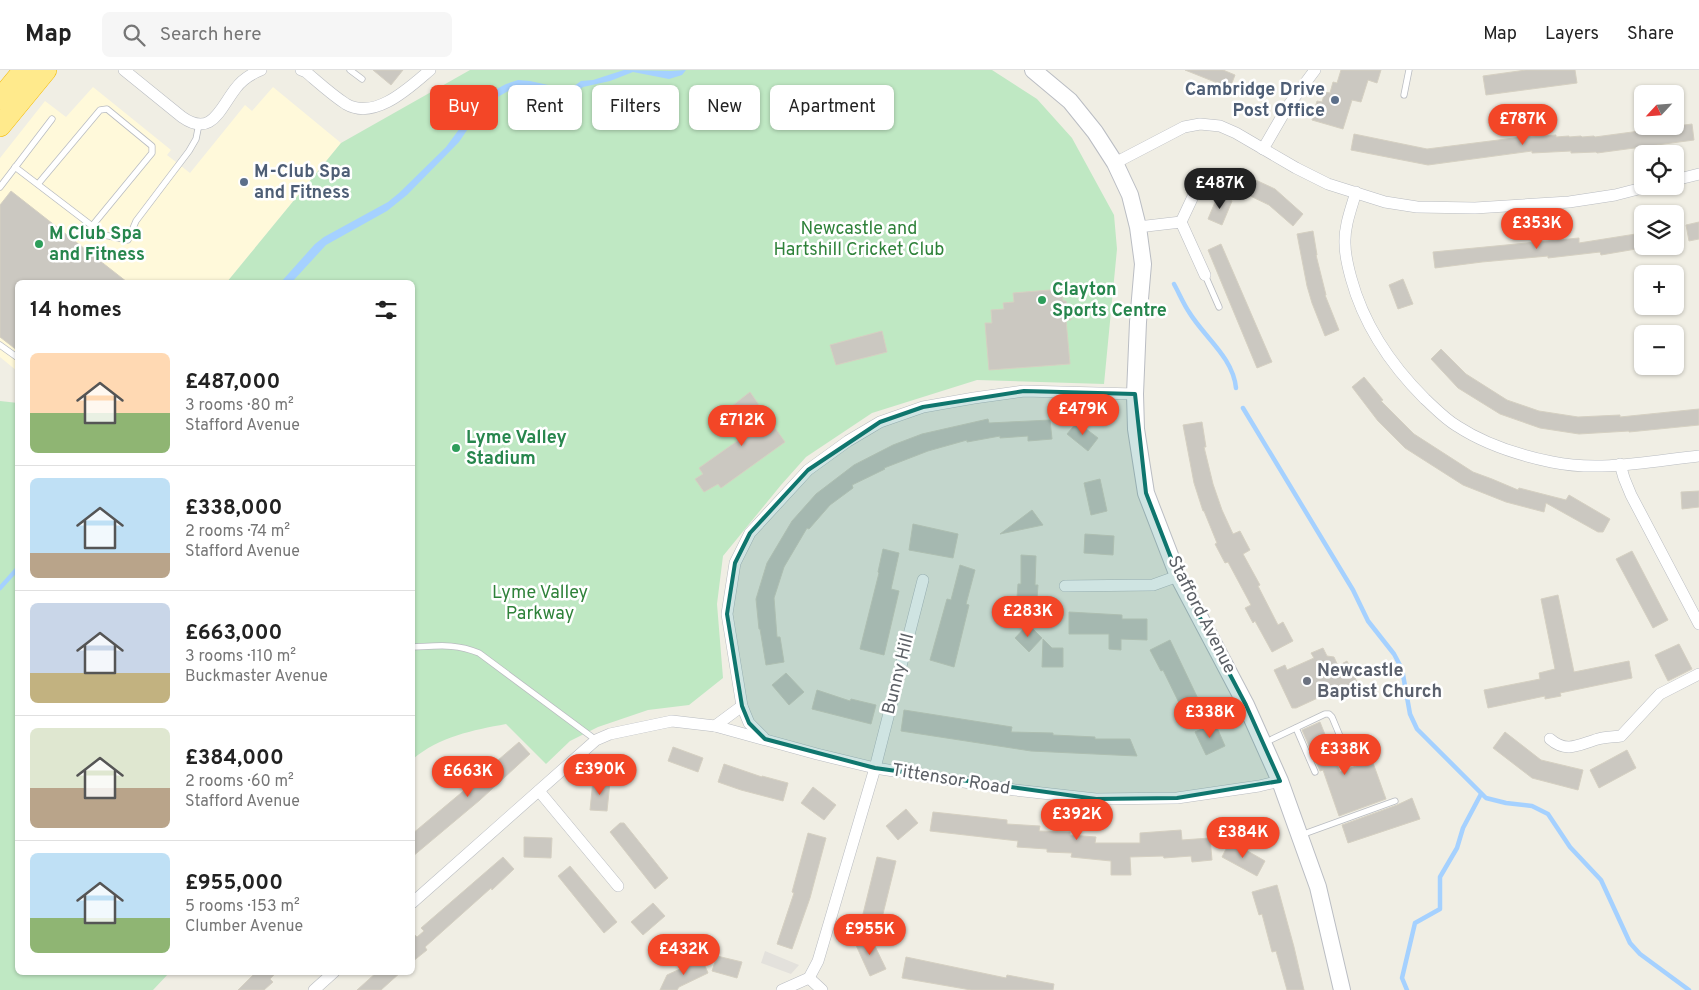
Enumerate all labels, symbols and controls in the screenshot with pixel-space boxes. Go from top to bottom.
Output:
search box [102,12,452,57]
text: Map [25,20,72,50]
icon: search [120,21,148,49]
text: Search here [160,23,261,47]
text: Map [1483,23,1517,46]
text: Layers [1545,23,1599,46]
text: Share [1627,23,1674,46]
place label: Cambridge Drive Post Office [1185,79,1325,123]
chip: Buy [430,85,498,130]
chip: Rent [508,85,582,130]
chip: Filters [592,85,679,130]
chip: New [689,85,760,130]
chip: Apartment [770,85,894,130]
north arrow [1634,85,1684,135]
map controls [1634,85,1684,375]
marker: Cambridge Drive Post Office [1329,94,1341,106]
pin: £787K [1488,104,1558,146]
text: £787K [1499,110,1547,130]
button: locate [1634,145,1684,195]
place label: M-Club Spa and Fitness [254,161,351,205]
pin: £487K [1185,168,1255,210]
text: £487K [1195,174,1245,194]
marker: M-Club Spa and Fitness [238,176,250,188]
button: layers [1634,205,1684,255]
pin: £353K [1502,208,1572,250]
text: £353K [1512,214,1562,234]
park label: Newcastle and Hartshill Cricket Club [774,218,944,262]
place label: M Club Spa and Fitness [49,223,145,267]
marker: M Club Spa and Fitness [33,238,45,250]
button: + [1634,265,1684,315]
place label: Clayton Sports Centre [1052,279,1167,323]
marker: Clayton Sports Centre [1036,294,1048,306]
icon: filters [372,296,400,324]
text: 14 homes [30,297,122,324]
button: − [1634,325,1684,375]
text: £487,000 [185,369,280,396]
icon: home [70,373,130,433]
pin: £479K [1048,394,1118,436]
text: 3 rooms · 80 m² [185,396,294,416]
text: £479K [1058,400,1108,420]
pin: £712K [707,404,777,447]
text: £712K [719,411,765,431]
text: Stafford Avenue [185,416,300,436]
place label: Lyme Valley Stadium [466,427,567,471]
marker: Lyme Valley Stadium [450,442,462,454]
text: £338,000 [185,495,282,522]
icon: home [70,498,130,558]
text: 2 rooms · 74 m² [185,522,290,542]
text: Stafford Avenue [185,542,300,562]
street label: Stafford Avenue [1161,552,1241,678]
park label: Lyme Valley Parkway [492,582,588,626]
pin: £283K [993,596,1063,638]
text: £283K [1003,602,1053,622]
text: £663,000 [185,620,282,647]
icon: home [70,623,130,683]
street label: Bunny Hill [878,631,920,717]
text: 3 rooms · 110 m² [185,647,296,667]
place label: Newcastle Baptist Church [1317,660,1442,704]
text: Buckmaster Avenue [185,667,328,687]
marker: Newcastle Baptist Church [1301,675,1313,687]
pin: £338K [1175,696,1245,739]
text: £338K [1185,703,1235,723]
pin: £338K [1310,734,1380,776]
text: £338K [1320,740,1370,760]
text: £384,000 [185,745,284,772]
icon: home [70,748,130,808]
pin: £390K [565,754,635,796]
pin: £663K [433,756,503,798]
street label: Tittensor Road [890,759,1012,801]
text: £390K [575,760,625,780]
text: £663K [443,762,493,782]
text: 2 rooms · 60 m² [185,772,294,792]
text: Stafford Avenue [185,792,300,812]
pin: £392K [1042,798,1112,841]
text: £392K [1052,805,1102,825]
pin: £384K [1208,816,1278,859]
text: £384K [1218,823,1268,843]
text: £955,000 [185,870,283,897]
icon: home [70,873,130,933]
text: 5 rooms · 153 m² [185,897,300,917]
pin: £955K [835,914,905,956]
text: Clumber Avenue [185,917,303,937]
text: £955K [845,920,895,940]
pin: £432K [649,934,719,976]
text: £432K [659,940,709,960]

